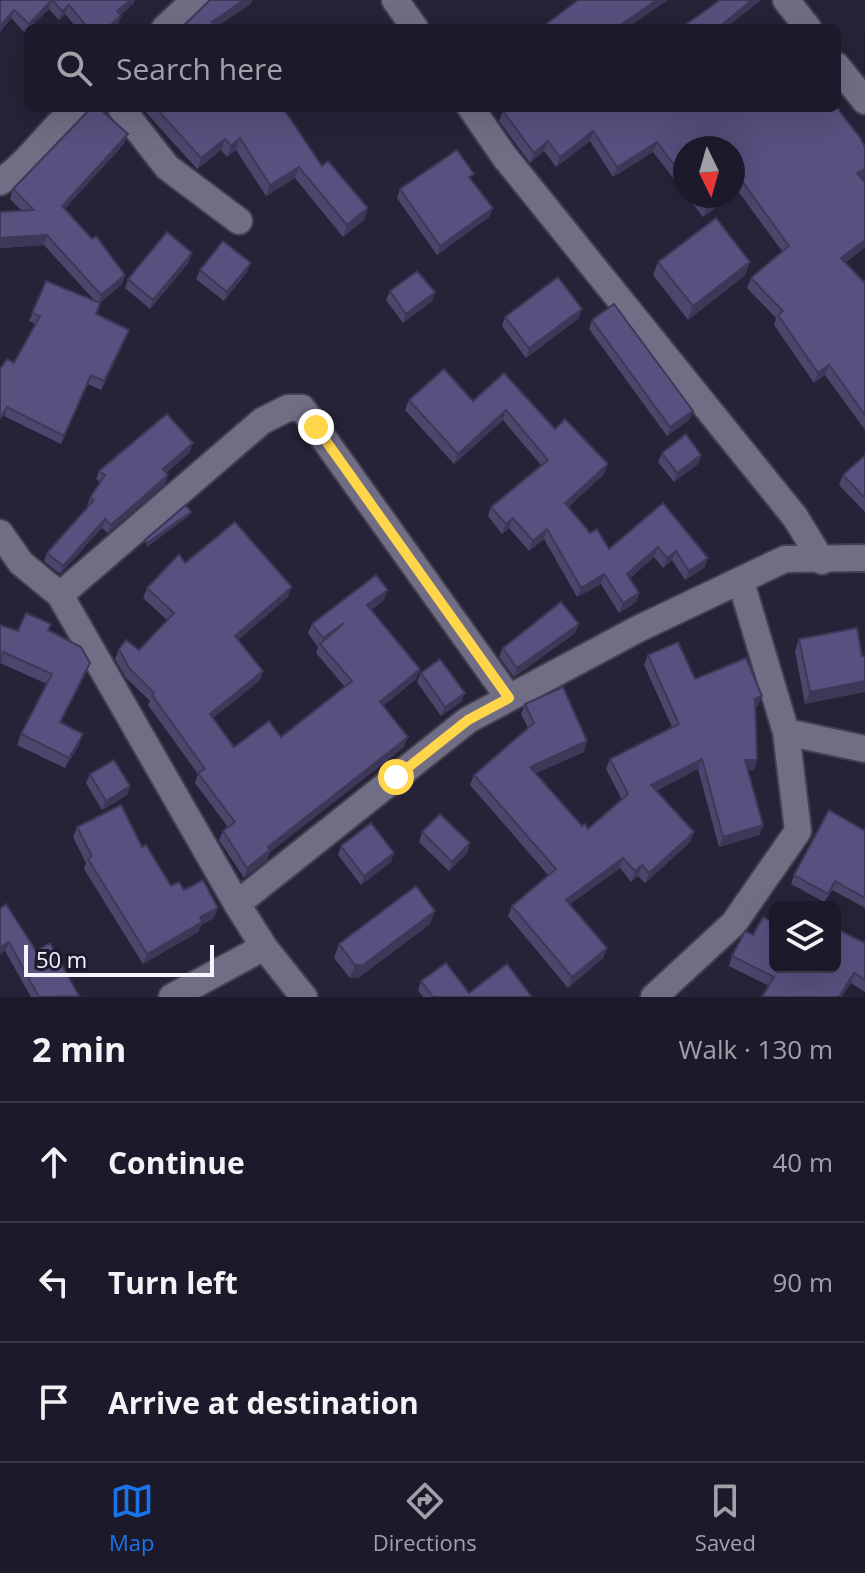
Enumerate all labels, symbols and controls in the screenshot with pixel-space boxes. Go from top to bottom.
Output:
search box [24,24,841,112]
icon: search [52,46,96,90]
text: Search here [116,48,283,89]
north arrow [673,136,745,208]
route end [298,409,334,445]
route start [378,759,414,795]
map controls [769,901,841,973]
button: layers [769,901,841,973]
scale bar [24,941,214,977]
text: 50 m [36,944,87,974]
text: 2 min [32,1026,126,1072]
text: Walk · 130 m [679,1031,833,1067]
icon: ahead [32,1140,76,1184]
text: Continue [108,1142,245,1183]
text: 40 m [772,1144,833,1180]
icon: left [32,1260,76,1304]
text: Turn left [108,1262,238,1303]
text: 90 m [772,1264,833,1300]
icon: arrive [32,1380,76,1424]
text: Arrive at destination [108,1382,419,1423]
tab: Map [109,1479,155,1557]
tab: Directions [373,1479,477,1557]
tab: Saved [695,1479,756,1557]

